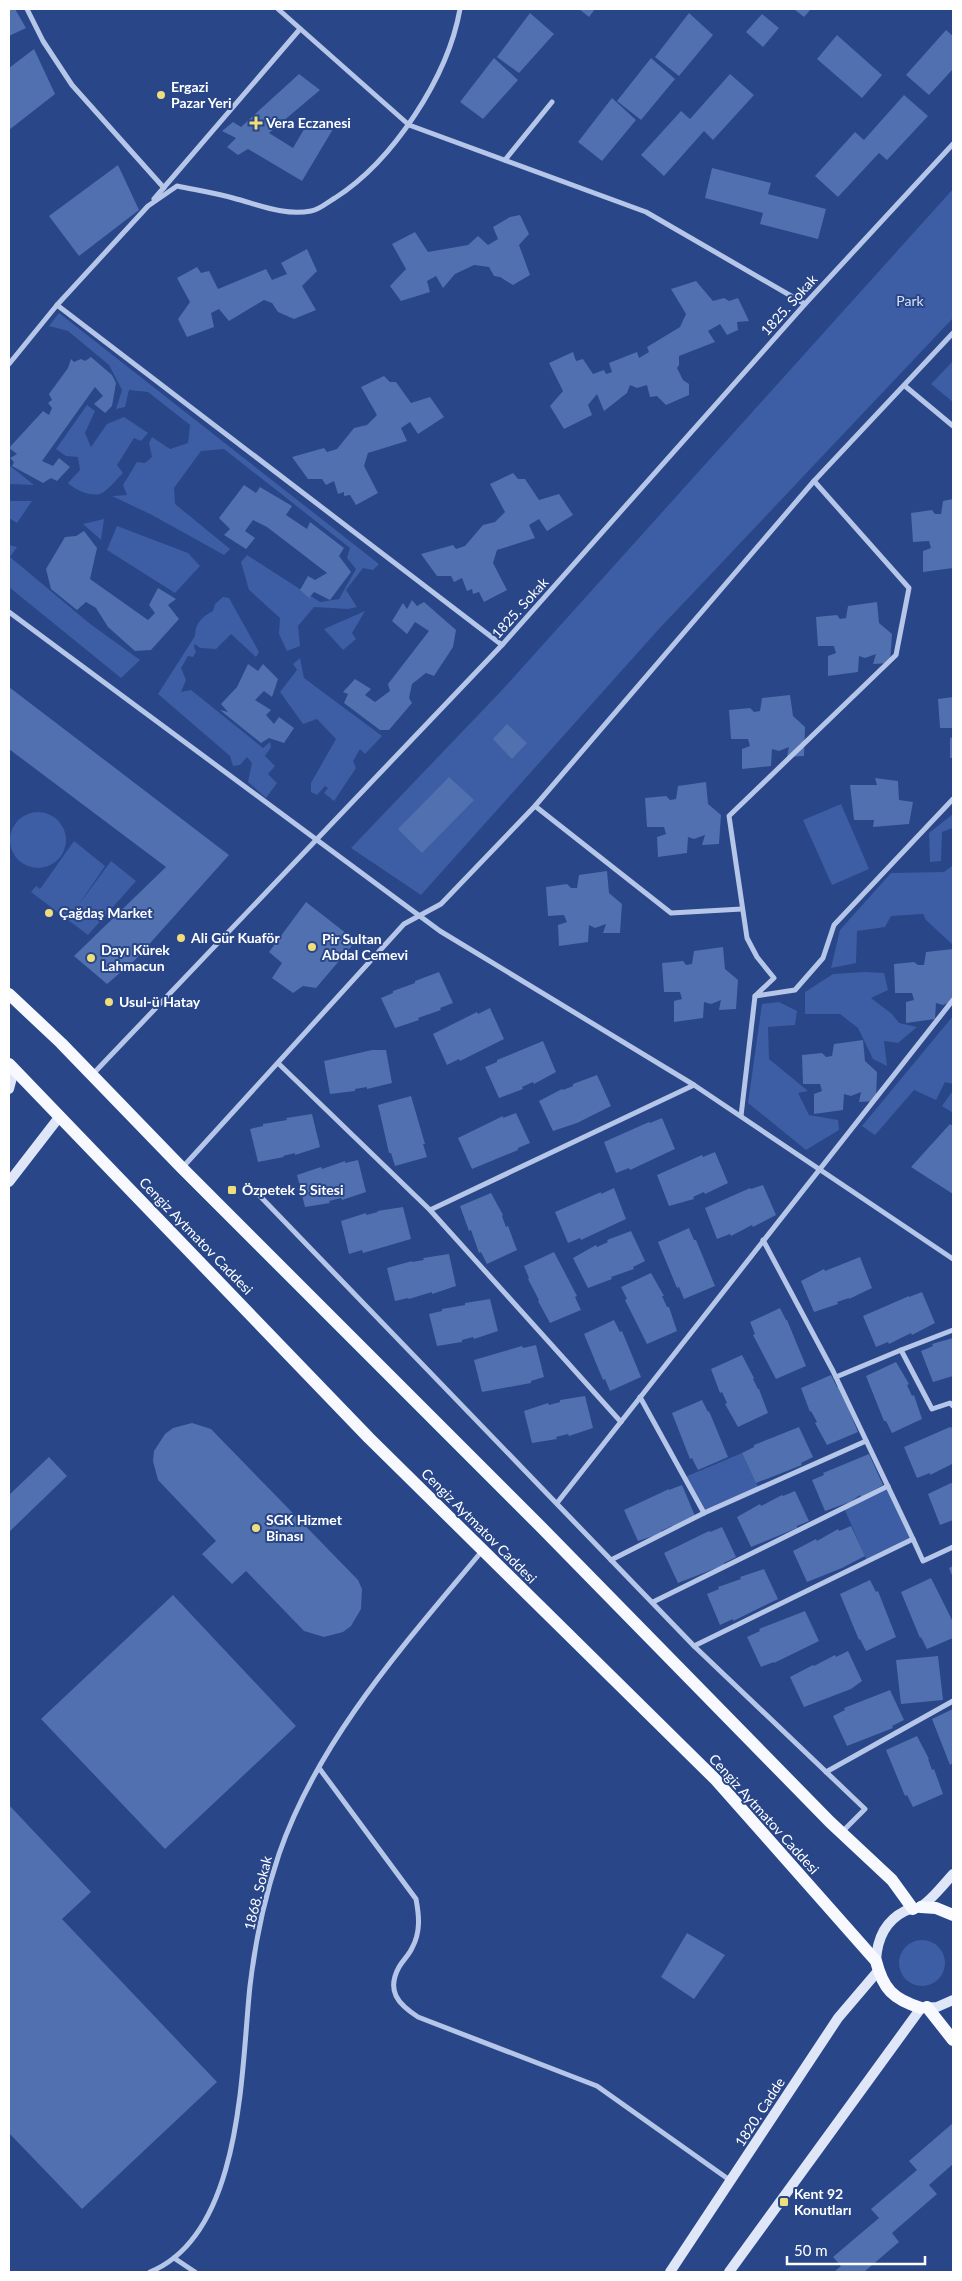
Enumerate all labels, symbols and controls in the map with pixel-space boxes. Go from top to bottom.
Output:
place label: Ergazi Pazar Yeri [171,78,232,111]
marker: Ergazi Pazar Yeri [155,89,167,101]
place label: Vera Eczanesi [265,114,351,131]
marker: Vera Eczanesi [250,117,262,129]
street label: 1825. Sokak [757,270,821,339]
park label: Park [896,292,925,309]
street label: 1825. Sokak [488,573,552,642]
place label: Çağdaş Market [59,904,153,921]
marker: Çağdaş Market [43,907,55,919]
place label: Ali Gür Kuaför [190,929,280,946]
place label: Pir Sultan Abdal Cemevi [321,930,408,963]
marker: Ali Gür Kuaför [175,932,187,944]
place label: Dayı Kürek Lahmacun [101,941,170,974]
marker: Pir Sultan Abdal Cemevi [306,941,318,953]
marker: Dayı Kürek Lahmacun [85,952,97,964]
place label: Usul-ü Hatay [119,993,201,1010]
marker: Usul-ü Hatay [103,996,115,1008]
street label: Cengiz Aytmatov Caddesi [136,1174,257,1298]
place label: Özpetek 5 Sitesi [242,1181,344,1198]
marker: Özpetek 5 Sitesi [226,1184,238,1196]
street label: Cengiz Aytmatov Caddesi [418,1464,541,1587]
place label: SGK Hizmet Binası [266,1511,343,1544]
marker: SGK Hizmet Binası [250,1522,262,1534]
street label: Cengiz Aytmatov Caddesi [706,1750,823,1877]
street label: 1868. Sokak [240,1853,275,1932]
street label: 1820. Cadde [731,2074,788,2149]
place label: Kent 92 Konutları [794,2185,852,2218]
marker: Kent 92 Konutları [778,2196,790,2208]
scale bar [787,2234,924,2266]
text: 50 m [794,2241,828,2259]

